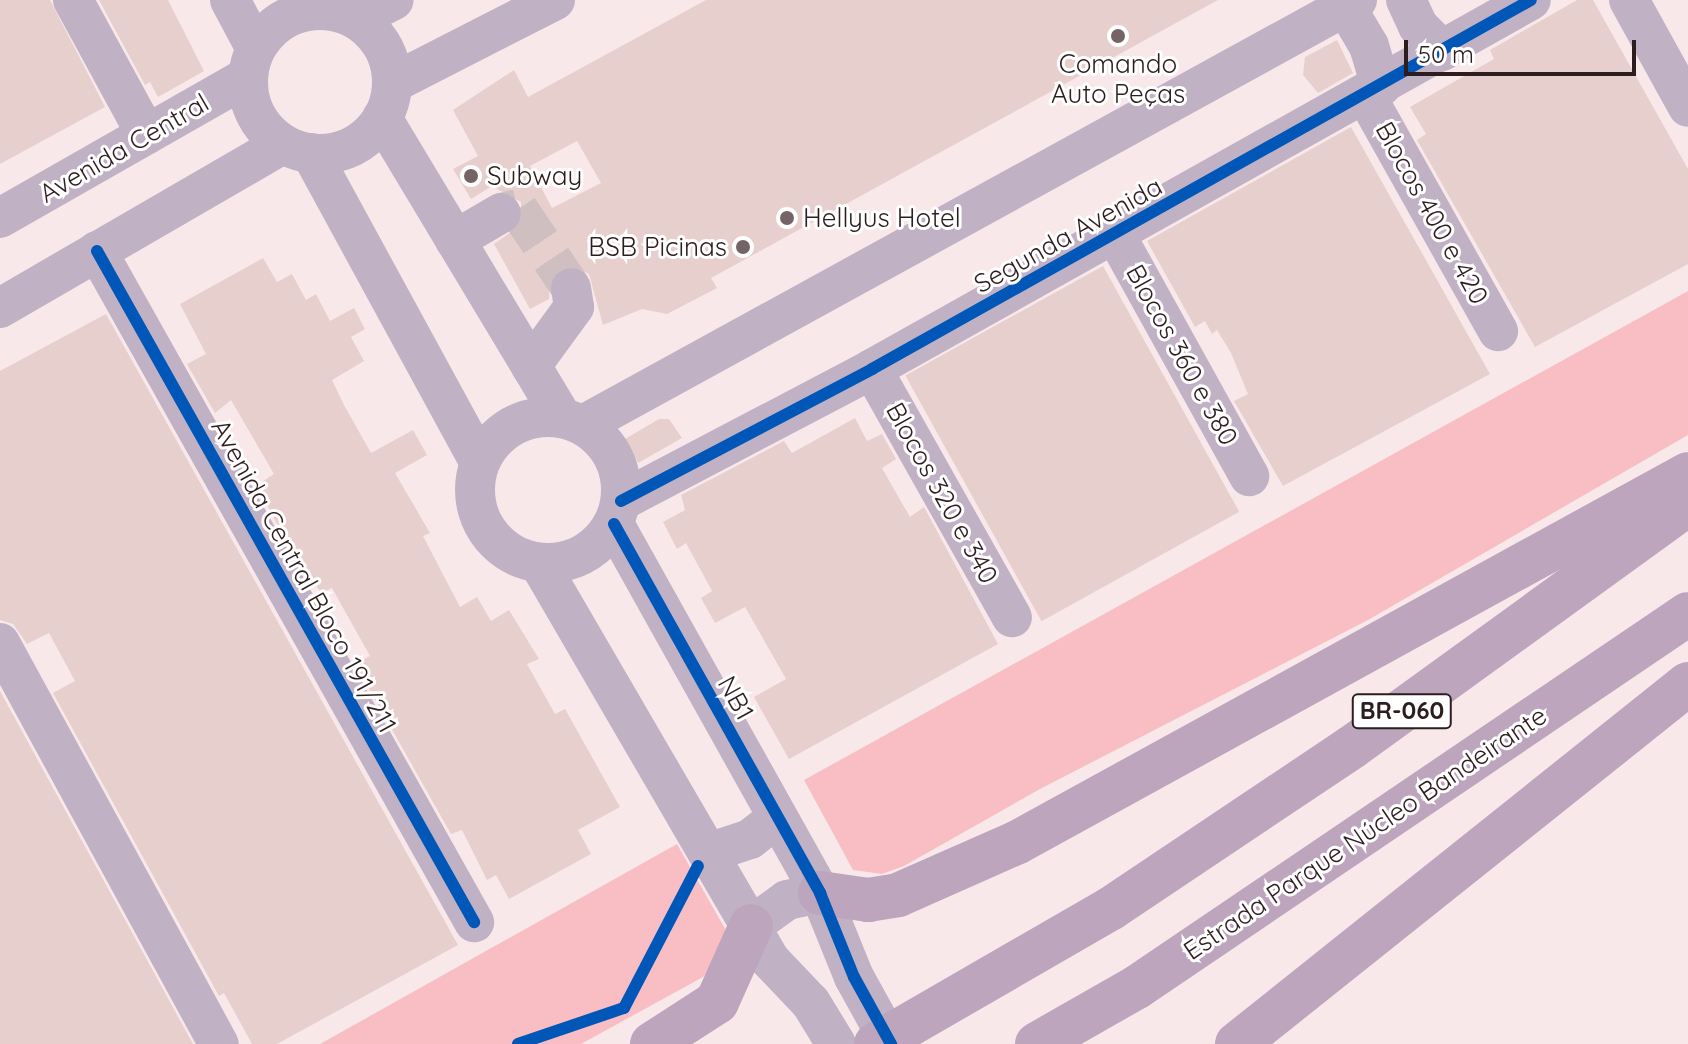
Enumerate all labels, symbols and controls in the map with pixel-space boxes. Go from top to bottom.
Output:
scale bar [1408,24,1640,74]
marker: Comando Auto Peças [1109,27,1127,45]
text: 50 m [1418,39,1474,69]
place label: Comando Auto Peças [1051,48,1185,110]
street label: Avenida Central [34,87,214,209]
street label: Blocos 400 e 420 [1369,116,1495,310]
place label: Subway [487,160,582,192]
marker: Subway [462,167,480,185]
street label: Segunda Avenida [969,170,1167,300]
place label: Hellyus Hotel [803,202,961,234]
marker: Hellyus Hotel [778,209,796,227]
place label: BSB Picinas [588,231,727,263]
marker: BSB Picinas [734,238,752,256]
street label: Blocos 360 e 380 [1119,259,1245,451]
street label: Blocos 320 e 340 [879,397,1005,589]
street label: Avenida Central Bloco 191/211 [205,414,403,738]
street label: NB1 [711,671,761,725]
road number: BR-060 [1350,691,1454,731]
street label: Estrada Parque Núcleo Bandeirante [1178,700,1552,966]

